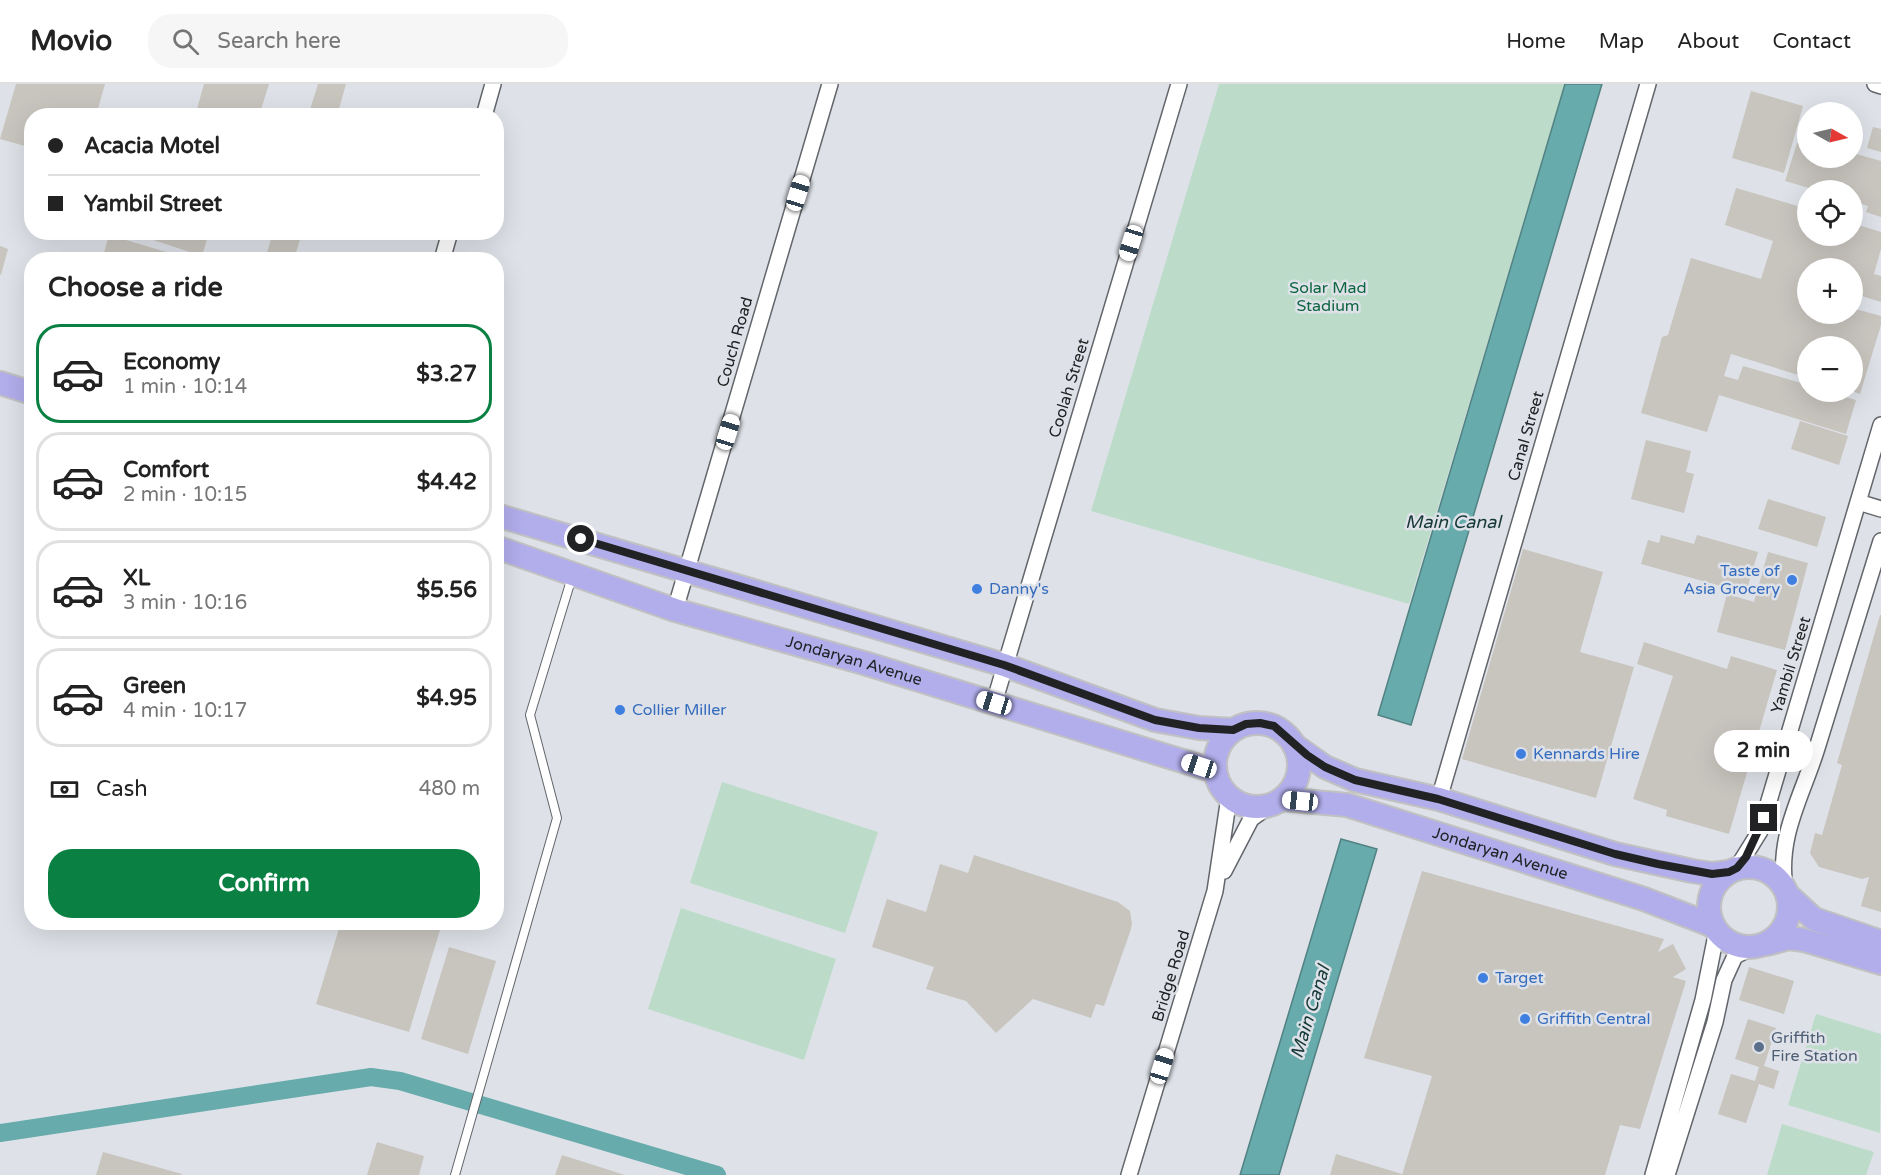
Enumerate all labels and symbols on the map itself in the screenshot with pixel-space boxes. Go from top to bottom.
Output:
north arrow [1797,102,1863,168]
car [784,173,812,213]
car [1117,223,1145,263]
park label: Solar Mad Stadium [1289,278,1367,316]
street label: Couch Road [713,295,757,389]
street label: Coolah Street [1044,336,1094,440]
street label: Canal Street [1504,389,1548,483]
car [714,412,742,452]
water label: Main Canal [1405,511,1503,533]
route start [567,525,594,552]
place label: Taste of Asia Grocery [1683,561,1781,599]
marker: Taste of Asia Grocery [1785,573,1799,587]
place label: Danny's [989,579,1049,599]
marker: Danny's [970,582,984,596]
street label: Yambil Street [1767,614,1815,716]
street label: Jondaryan Avenue [784,632,925,690]
car [974,689,1014,717]
place label: Collier Miller [632,700,727,720]
marker: Collier Miller [613,703,627,717]
callout: 2 min [1714,731,1814,773]
place label: Kennards Hire [1533,744,1640,764]
marker: Kennards Hire [1514,747,1528,761]
car [1179,752,1219,780]
car [1281,790,1319,812]
route end [1750,804,1777,831]
street label: Jondaryan Avenue [1430,823,1570,884]
street label: Bridge Road [1148,928,1194,1024]
water label: Main Canal [1285,961,1335,1061]
place label: Target [1495,968,1544,988]
marker: Target [1476,971,1490,985]
place label: Griffith Central [1537,1009,1650,1029]
marker: Griffith Central [1518,1012,1532,1026]
place label: Griffith Fire Station [1771,1028,1858,1066]
marker: Griffith Fire Station [1752,1040,1766,1054]
car [1148,1046,1176,1086]

